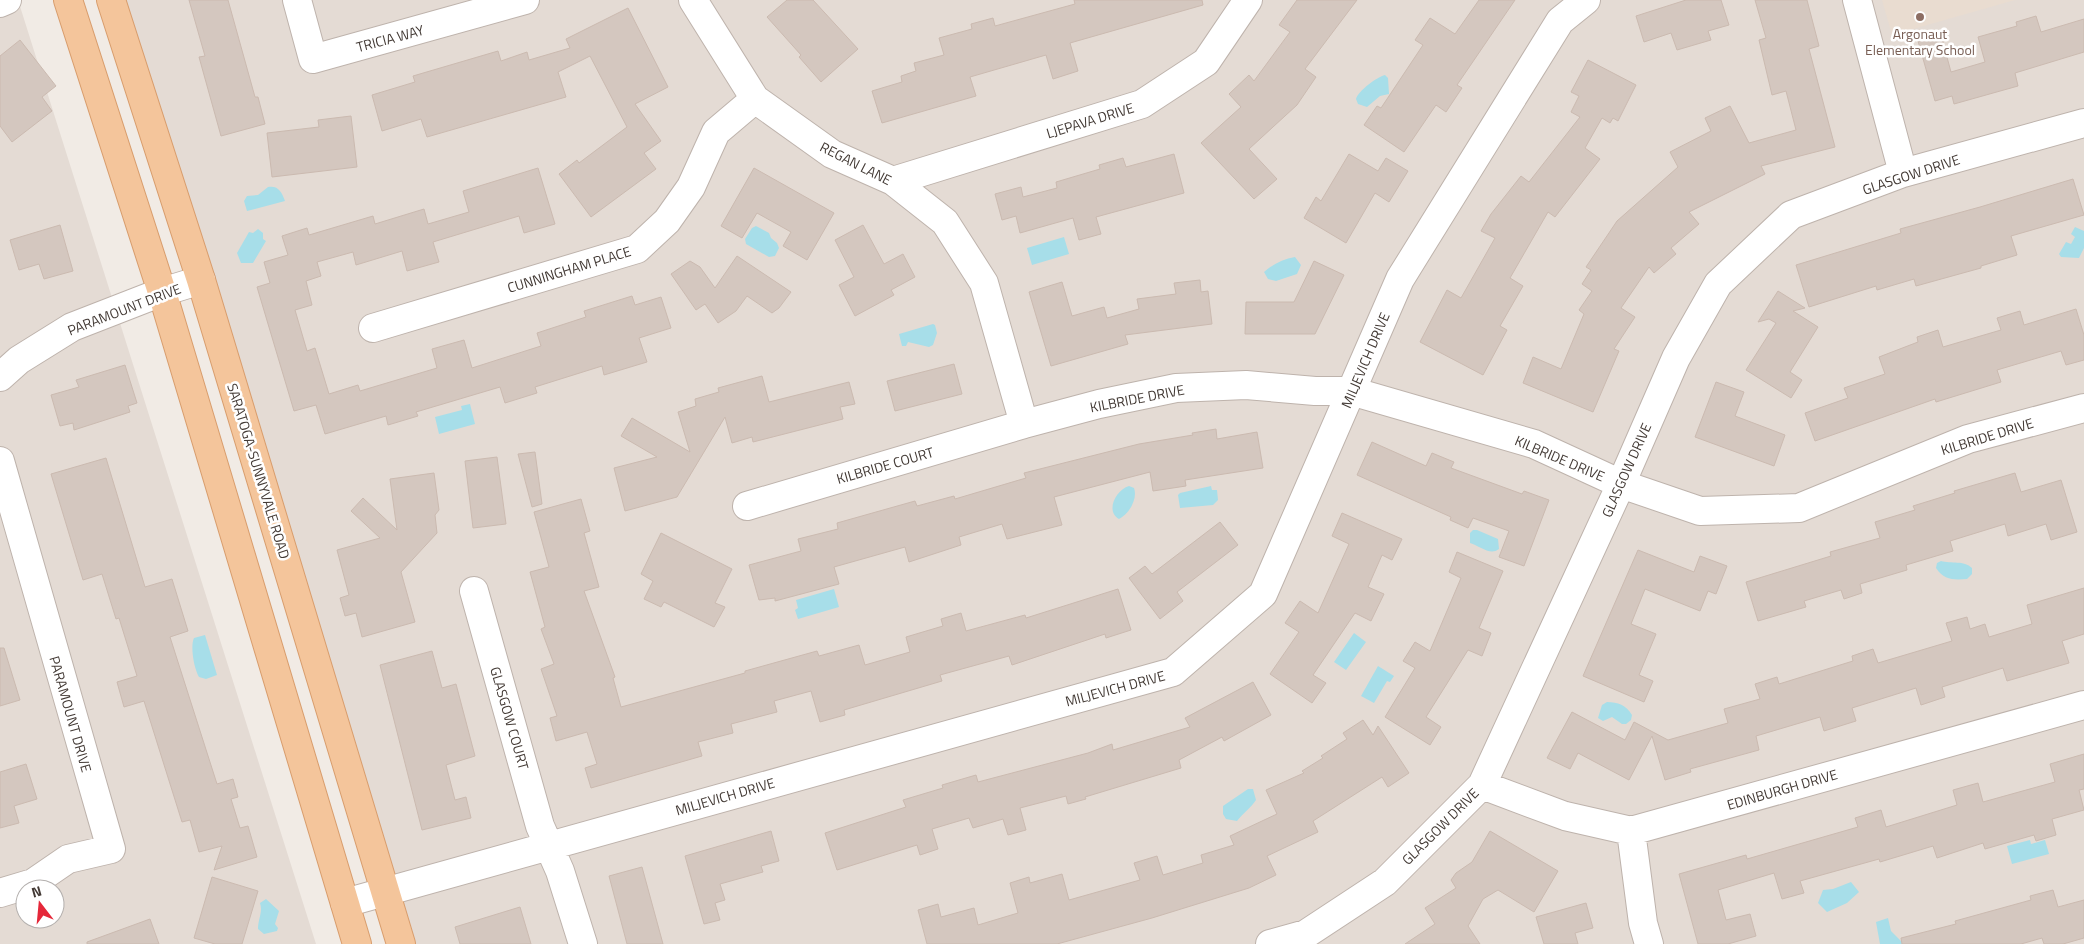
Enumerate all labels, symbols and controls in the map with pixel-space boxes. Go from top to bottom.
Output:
marker: Argonaut Elementary School [1914,11,1926,23]
street label: TRICIA WAY [354,19,427,57]
place label: Argonaut Elementary School [1865,23,1975,60]
street label: LJEPAVA DRIVE [1044,97,1137,143]
street label: REGAN LANE [816,136,896,190]
street label: GLASGOW DRIVE [1860,148,1963,200]
street label: CUNNINGHAM PLACE [505,240,634,298]
street label: PARAMOUNT DRIVE [64,278,184,340]
street label: MILJEVICH DRIVE [1335,309,1395,411]
street label: KILBRIDE DRIVE [1088,379,1186,417]
street label: SARATOGA-SUNNYVALE ROAD [222,381,296,561]
street label: KILBRIDE DRIVE [1938,412,2036,460]
street label: GLASGOW DRIVE [1596,419,1656,521]
street label: KILBRIDE DRIVE [1512,430,1608,486]
street label: KILBRIDE COURT [834,441,937,489]
street label: PARAMOUNT DRIVE [44,653,98,775]
street label: GLASGOW COURT [485,664,535,772]
street label: MILJEVICH DRIVE [1063,665,1167,711]
street label: EDINBURGH DRIVE [1724,763,1840,815]
street label: MILJEVICH DRIVE [673,772,777,820]
street label: GLASGOW DRIVE [1397,783,1483,869]
north arrow [15,879,65,929]
text: N [29,880,44,902]

